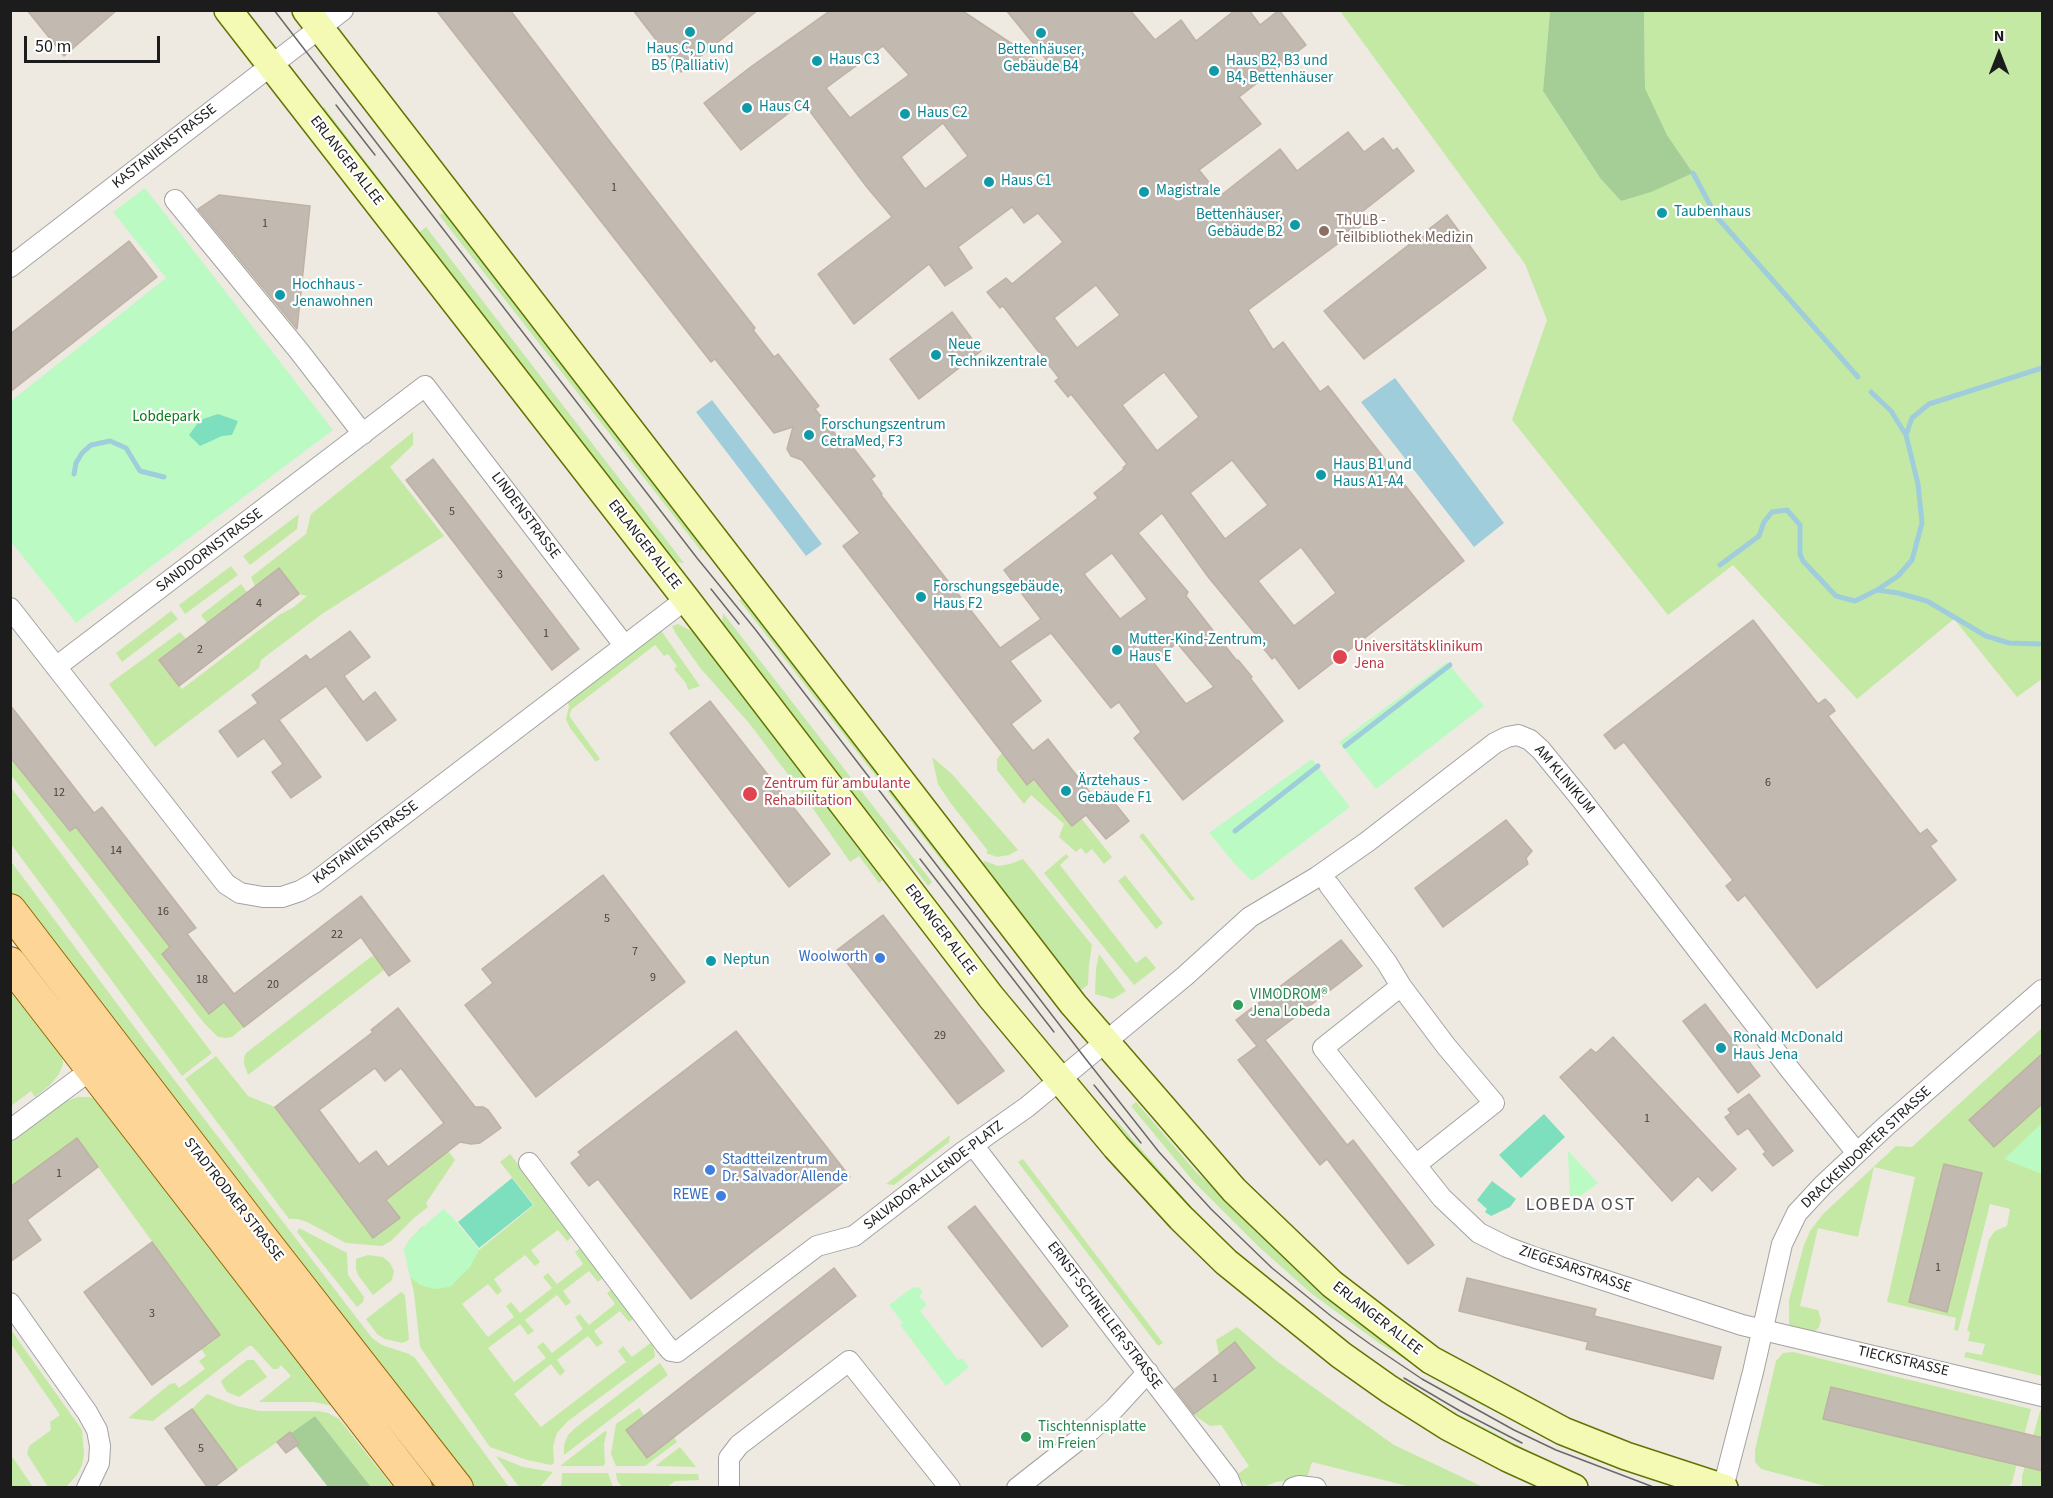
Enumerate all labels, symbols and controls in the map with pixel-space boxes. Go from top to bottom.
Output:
scale bar [27,24,164,62]
north arrow [1969,24,2029,84]
marker: Haus C, D und B5 (Palliativ) [683,25,697,39]
text: N [1994,25,2004,47]
marker: Bettenhäuser, Gebäude B4 [1034,26,1048,40]
text: 50 m [35,34,71,59]
place label: Haus C, D und B5 (Palliativ) [647,41,733,76]
place label: Bettenhäuser, Gebäude B4 [997,42,1085,77]
place label: Haus C3 [829,52,880,70]
place label: Haus B2, B3 und B4, Bettenhäuser [1226,53,1333,88]
marker: Haus C3 [810,54,824,68]
marker: Haus B2, B3 und B4, Bettenhäuser [1207,64,1221,78]
place label: Haus C4 [759,99,810,117]
street label: KASTANIENSTRASSE [109,101,221,193]
marker: Haus C4 [740,101,754,115]
place label: Haus C2 [917,105,968,123]
marker: Haus C2 [898,107,912,121]
street label: ERLANGER ALLEE [305,113,387,209]
place label: Haus C1 [1001,173,1052,191]
marker: Haus C1 [982,175,996,189]
house number: 1 [611,181,617,195]
place label: Magistrale [1156,183,1220,201]
marker: Magistrale [1137,185,1151,199]
place label: Taubenhaus [1674,204,1751,222]
marker: Taubenhaus [1655,206,1669,220]
place label: Bettenhäuser, Gebäude B2 [1196,207,1283,242]
place label: ThULB - Teilbibliothek Medizin [1336,213,1473,248]
house number: 1 [262,217,268,231]
marker: Bettenhäuser, Gebäude B2 [1288,218,1302,232]
marker: ThULB - Teilbibliothek Medizin [1317,224,1331,238]
place label: Hochhaus - Jenawohnen [292,277,373,312]
marker: Hochhaus - Jenawohnen [273,288,287,302]
place label: Neue Technikzentrale [948,337,1047,372]
marker: Neue Technikzentrale [929,348,943,362]
park label: Lobdepark [132,409,200,427]
place label: Forschungszentrum CetraMed, F3 [821,417,946,452]
marker: Forschungszentrum CetraMed, F3 [802,428,816,442]
place label: Haus B1 und Haus A1-A4 [1333,457,1412,492]
marker: Haus B1 und Haus A1-A4 [1314,468,1328,482]
street label: LINDENSTRASSE [487,469,563,563]
street label: ERLANGER ALLEE [603,497,685,593]
street label: SANDDORNSTRASSE [153,505,267,597]
house number: 5 [449,505,455,519]
house number: 3 [497,568,503,582]
place label: Forschungsgebäude, Haus F2 [933,579,1063,614]
marker: Forschungsgebäude, Haus F2 [914,590,928,604]
house number: 4 [256,597,262,611]
house number: 1 [543,627,549,641]
place label: Mutter-Kind-Zentrum, Haus E [1129,632,1266,667]
place label: Universitätsklinikum Jena [1354,639,1483,674]
house number: 2 [197,643,203,657]
marker: Mutter-Kind-Zentrum, Haus E [1110,643,1124,657]
marker: Universitätsklinikum Jena [1331,648,1349,666]
street label: AM KLINIKUM [1530,742,1598,818]
place label: Ärztehaus - Gebäude F1 [1078,773,1152,808]
place label: Zentrum für ambulante Rehabilitation [764,776,910,811]
house number: 6 [1765,776,1771,790]
marker: Ärztehaus - Gebäude F1 [1059,784,1073,798]
marker: Zentrum für ambulante Rehabilitation [741,785,759,803]
house number: 12 [53,786,65,800]
street label: KASTANIENSTRASSE [310,797,422,889]
house number: 14 [110,844,122,858]
street label: ERLANGER ALLEE [900,881,980,979]
house number: 16 [157,905,169,919]
house number: 5 [604,912,610,926]
house number: 22 [331,928,343,942]
house number: 7 [632,945,638,959]
place label: Woolworth [799,949,868,967]
marker: Woolworth [873,951,887,965]
place label: Neptun [723,952,770,970]
marker: Neptun [704,954,718,968]
house number: 9 [650,971,656,985]
house number: 18 [196,973,208,987]
house number: 20 [267,978,279,992]
place label: VIMODROM® Jena Lobeda [1250,987,1330,1022]
marker: VIMODROM® Jena Lobeda [1231,998,1245,1012]
house number: 29 [934,1029,946,1043]
place label: Ronald McDonald Haus Jena [1733,1030,1843,1065]
marker: Ronald McDonald Haus Jena [1714,1041,1728,1055]
street label: DRACKENDORFER STRASSE [1798,1083,1936,1213]
house number: 1 [1644,1112,1650,1126]
street label: SALVADOR-ALLENDE-PLATZ [861,1118,1007,1234]
street label: STADTRODAER STRASSE [179,1135,287,1265]
place label: Stadtteilzentrum Dr. Salvador Allende [722,1152,848,1187]
marker: Stadtteilzentrum Dr. Salvador Allende [703,1163,717,1177]
house number: 1 [56,1167,62,1181]
place label: REWE [673,1187,709,1205]
marker: REWE [714,1189,728,1203]
district label: LOBEDA OST [1526,1195,1636,1217]
street label: ERNST-SCHNELLER-STRASSE [1043,1239,1165,1393]
street label: ZIEGESARSTRASSE [1516,1242,1634,1298]
house number: 1 [1935,1261,1941,1275]
street label: ERLANGER ALLEE [1329,1278,1425,1360]
house number: 3 [149,1307,155,1321]
street label: TIECKSTRASSE [1856,1343,1950,1381]
house number: 1 [1212,1372,1218,1386]
place label: Tischtennisplatte im Freien [1038,1419,1146,1454]
marker: Tischtennisplatte im Freien [1019,1430,1033,1444]
house number: 5 [198,1442,204,1456]

